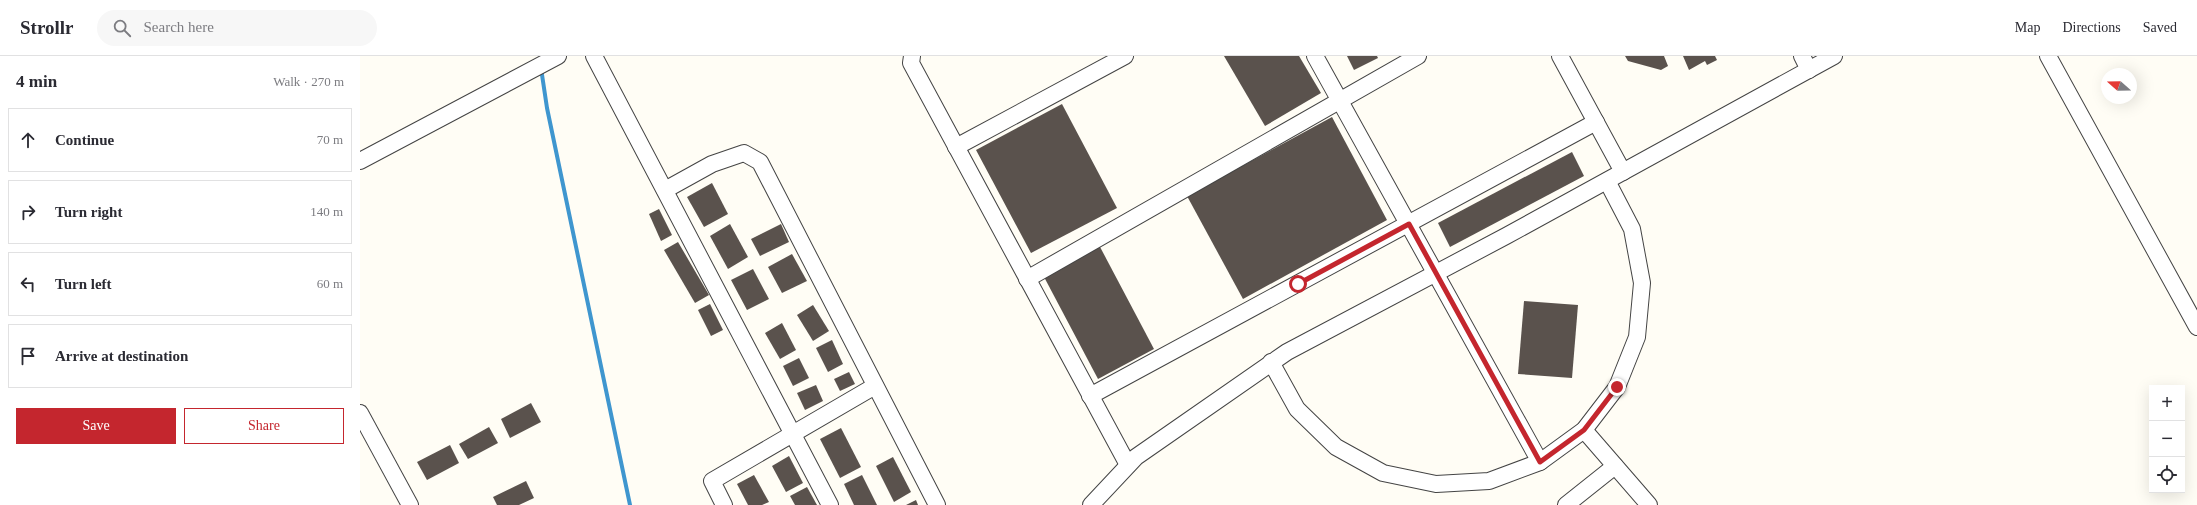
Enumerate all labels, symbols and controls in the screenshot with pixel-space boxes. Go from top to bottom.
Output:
search box [97,10,377,46]
text: Strollr [20,17,73,38]
icon: search [111,17,133,39]
text: Search here [143,19,214,35]
text: Map [2015,20,2040,35]
text: Directions [2062,20,2121,35]
text: Saved [2143,20,2177,35]
north arrow [2101,68,2137,104]
text: 4 min [16,72,57,91]
text: Walk · 270 m [273,74,344,89]
icon: ahead [17,129,39,151]
text: Continue [55,132,114,148]
text: 70 m [317,132,343,147]
icon: right [17,201,39,223]
text: Turn right [55,204,122,220]
text: 140 m [310,204,343,219]
icon: left [17,273,39,295]
route start [1289,275,1307,293]
text: Turn left [55,276,112,292]
text: 60 m [317,276,343,291]
icon: arrive [17,345,39,367]
text: Arrive at destination [55,348,188,364]
route end [1608,378,1626,396]
map controls [2149,385,2185,493]
button: + [2149,385,2185,421]
button: Save [16,408,176,444]
button: Share [184,408,344,444]
button: − [2149,421,2185,457]
button: locate [2149,457,2185,493]

